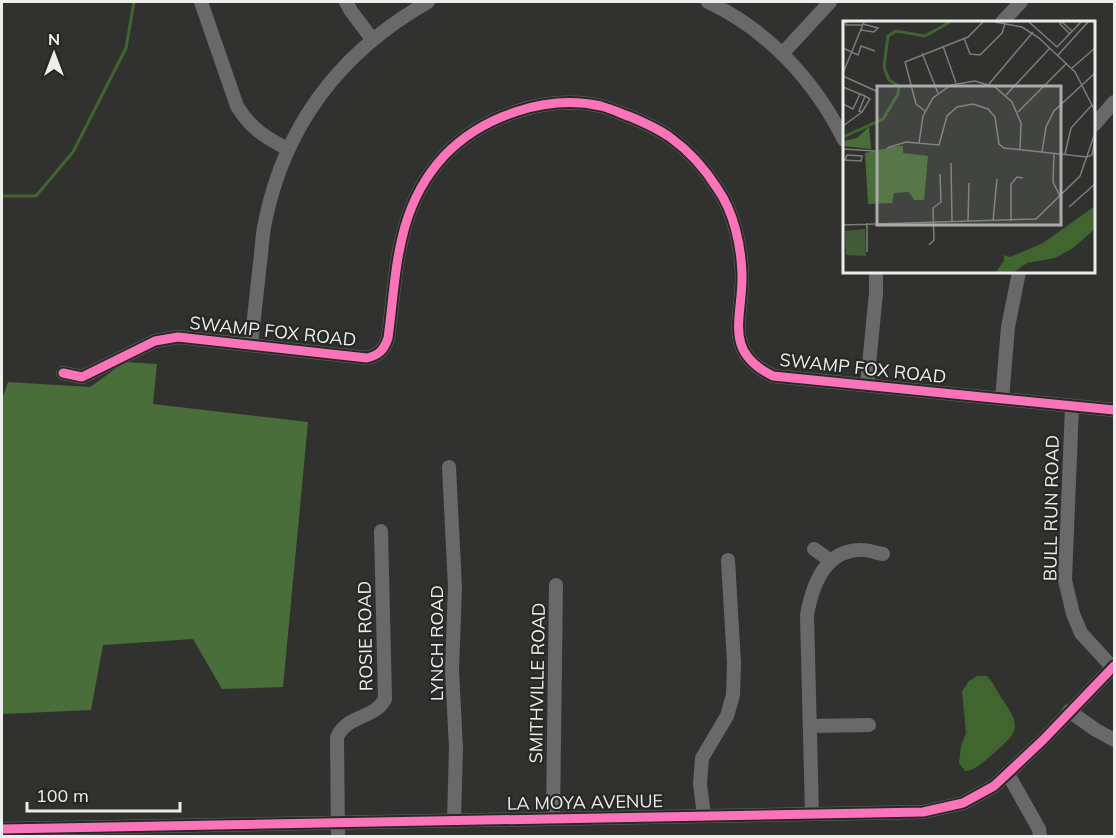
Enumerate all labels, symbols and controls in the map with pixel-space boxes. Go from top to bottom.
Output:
inset map [843,21,1095,273]
north arrow [24,24,84,84]
text: N [48,29,60,49]
street label: SWAMP FOX ROAD [188,311,358,351]
street label: SWAMP FOX ROAD [778,348,948,388]
street label: BULL RUN ROAD [1038,435,1064,581]
street label: ROSIE ROAD [353,581,377,691]
street label: LYNCH ROAD [425,585,448,701]
street label: SMITHVILLE ROAD [524,602,550,764]
scale bar [27,775,180,813]
text: 100 m [36,784,89,807]
street label: LA MOYA AVENUE [507,789,663,815]

